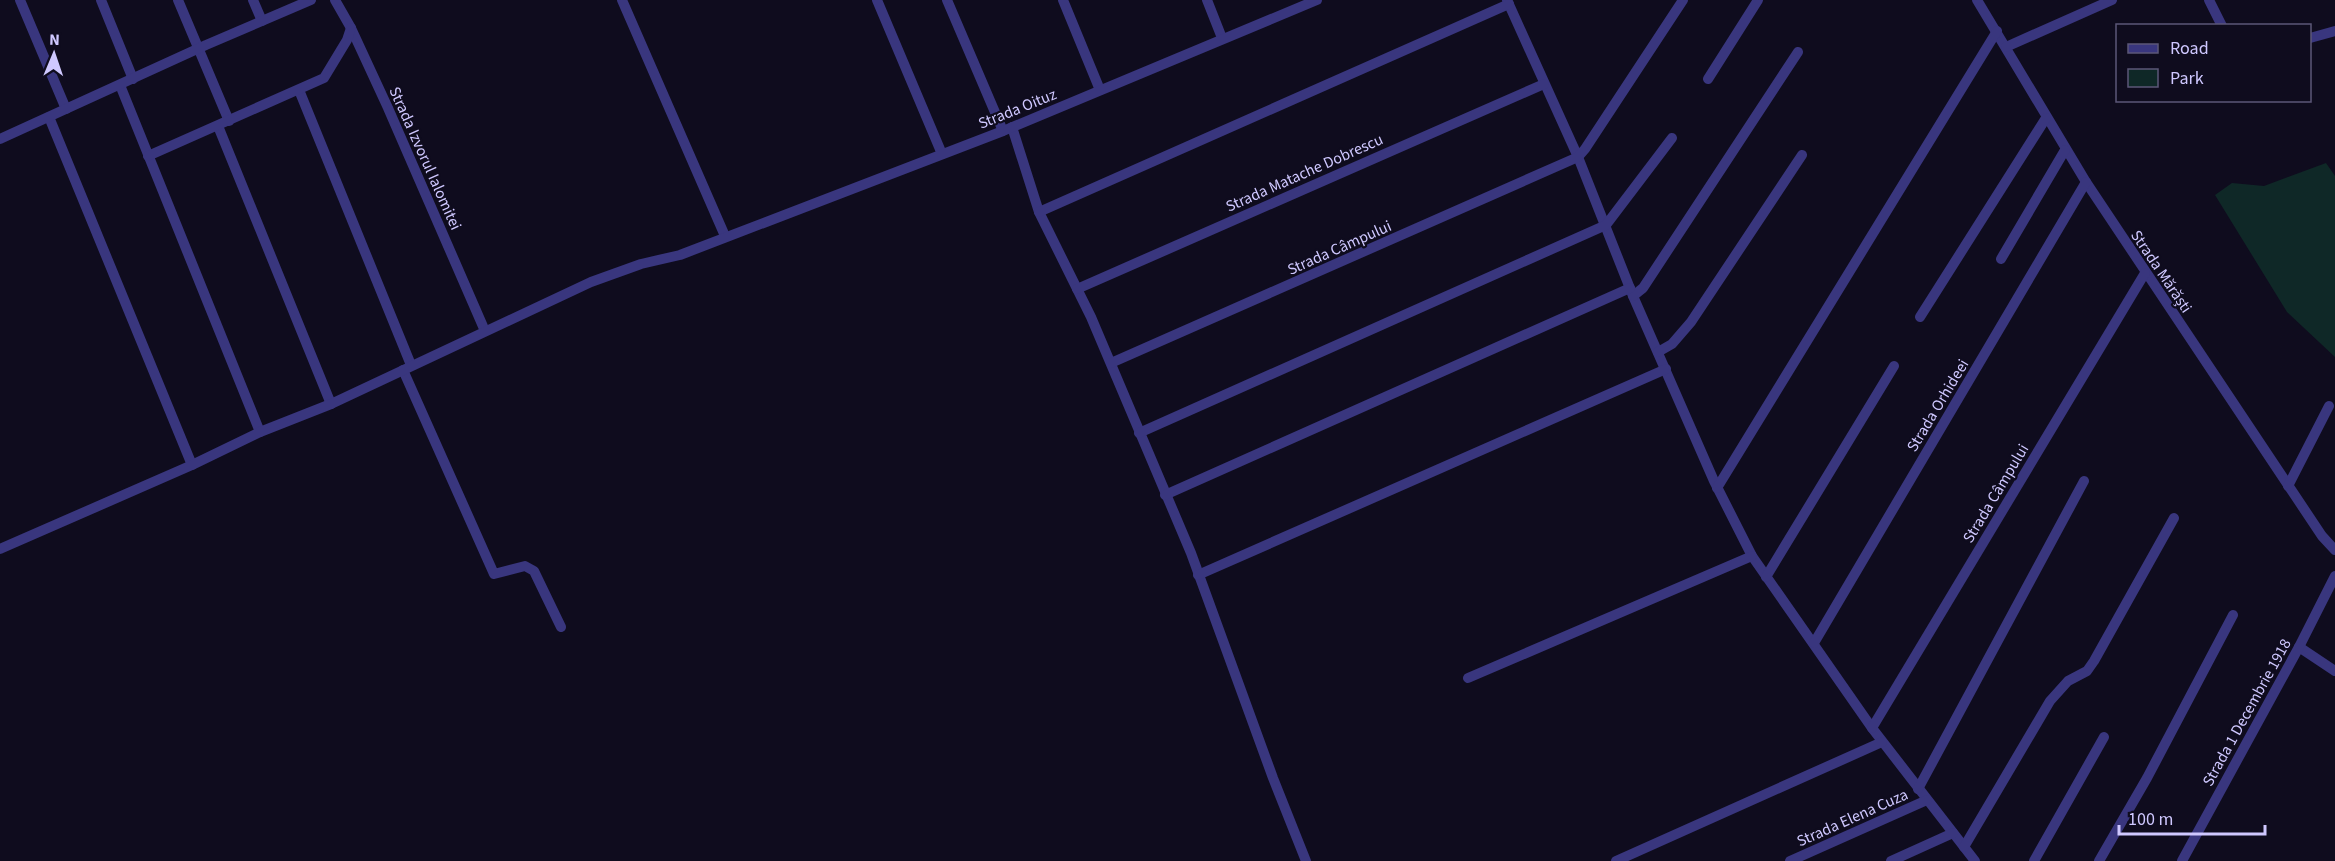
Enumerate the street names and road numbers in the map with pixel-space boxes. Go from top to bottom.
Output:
street label: Strada Izvorul Ialomitei [384,83,467,234]
street label: Strada Oituz [975,83,1060,135]
street label: Strada Matache Dobrescu [1222,128,1387,218]
street label: Strada Câmpului [1284,215,1395,281]
street label: Strada Mărăști [2125,226,2197,317]
street label: Strada Orhideei [1902,355,1974,456]
street label: Strada Câmpului [1958,440,2034,547]
street label: Strada 1 Decembrie 1918 [2197,635,2297,790]
street label: Strada Elena Cuza [1793,784,1912,852]

